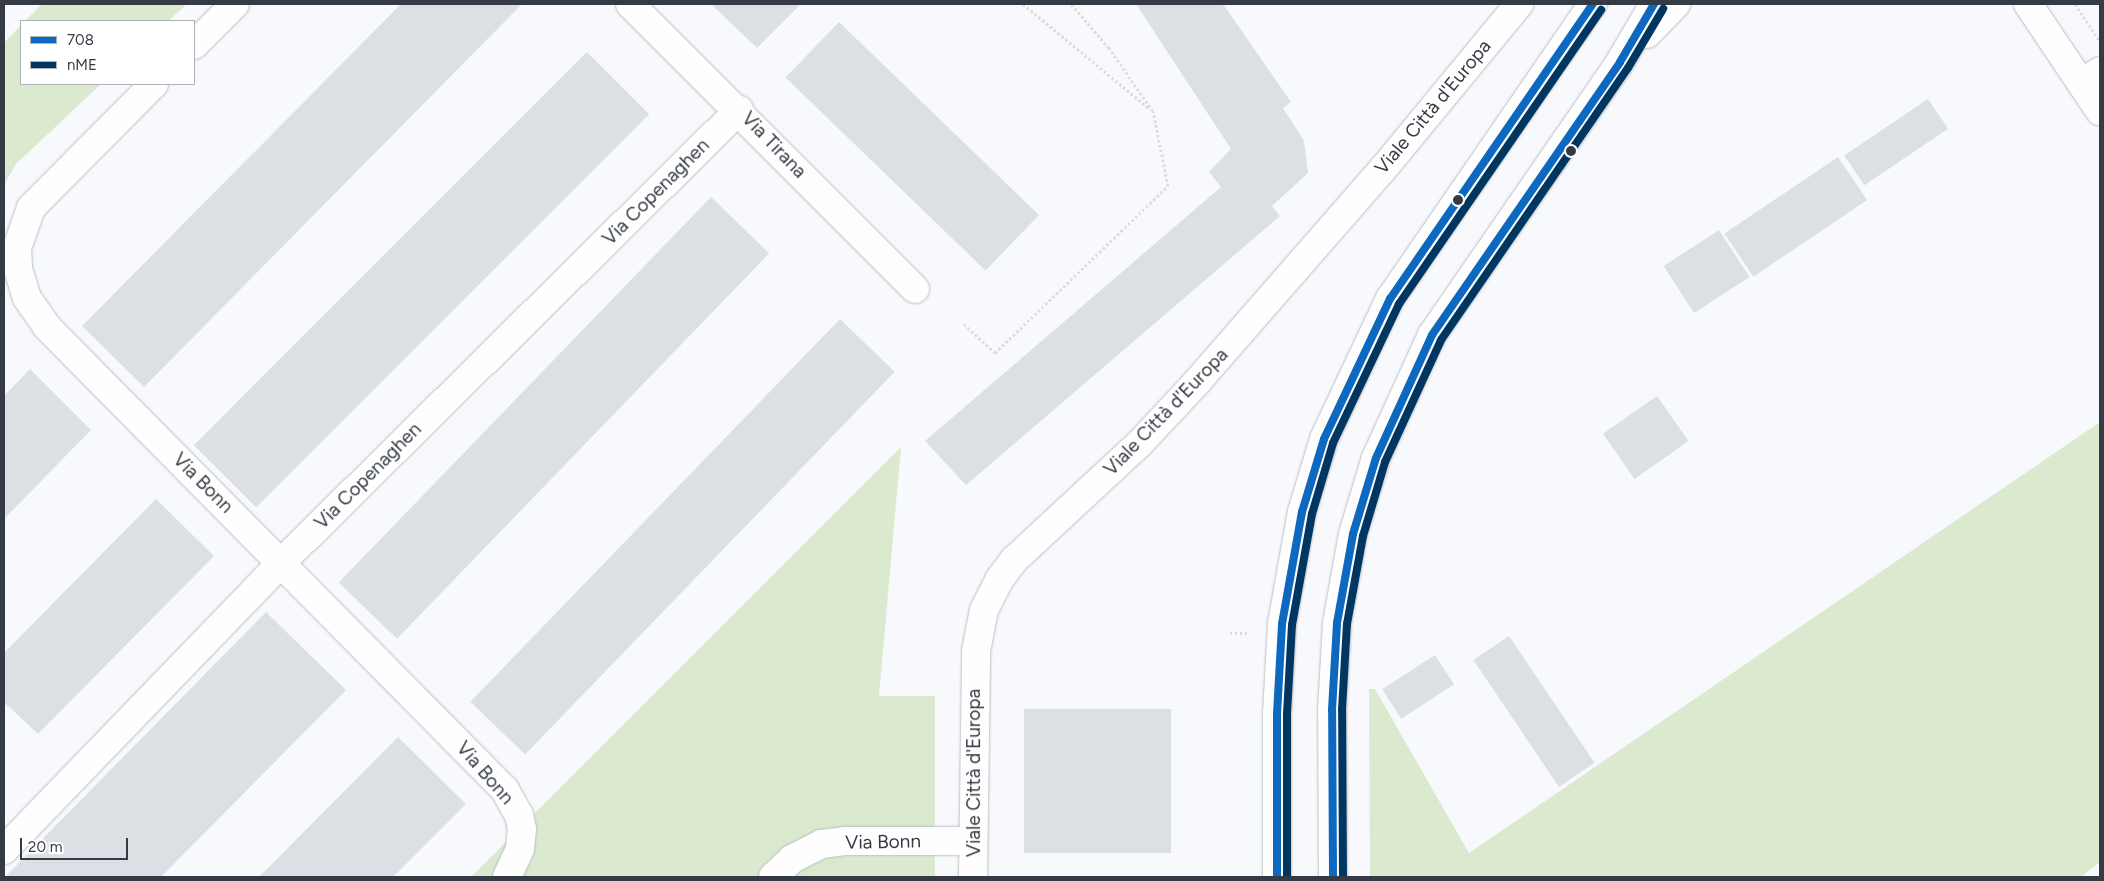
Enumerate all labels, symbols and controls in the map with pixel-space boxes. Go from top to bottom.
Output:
legend [20,20,195,85]
text: 708 [67,31,94,49]
street label: Viale Città d'Europa [1370,35,1496,179]
text: nME [67,56,97,74]
street label: Via Tirana [737,107,811,183]
street label: Via Copenaghen [598,134,714,250]
unlabelled marker [1566,146,1576,156]
unlabelled marker [1453,195,1463,205]
street label: Viale Città d'Europa [1099,343,1233,481]
street label: Via Copenaghen [310,418,426,534]
street label: Via Bonn [168,448,238,518]
street label: Viale Città d'Europa [963,689,985,857]
street label: Via Bonn [452,737,518,809]
scale bar [22,828,130,860]
street label: Via Bonn [845,830,921,854]
text: 20 m [28,838,62,856]

